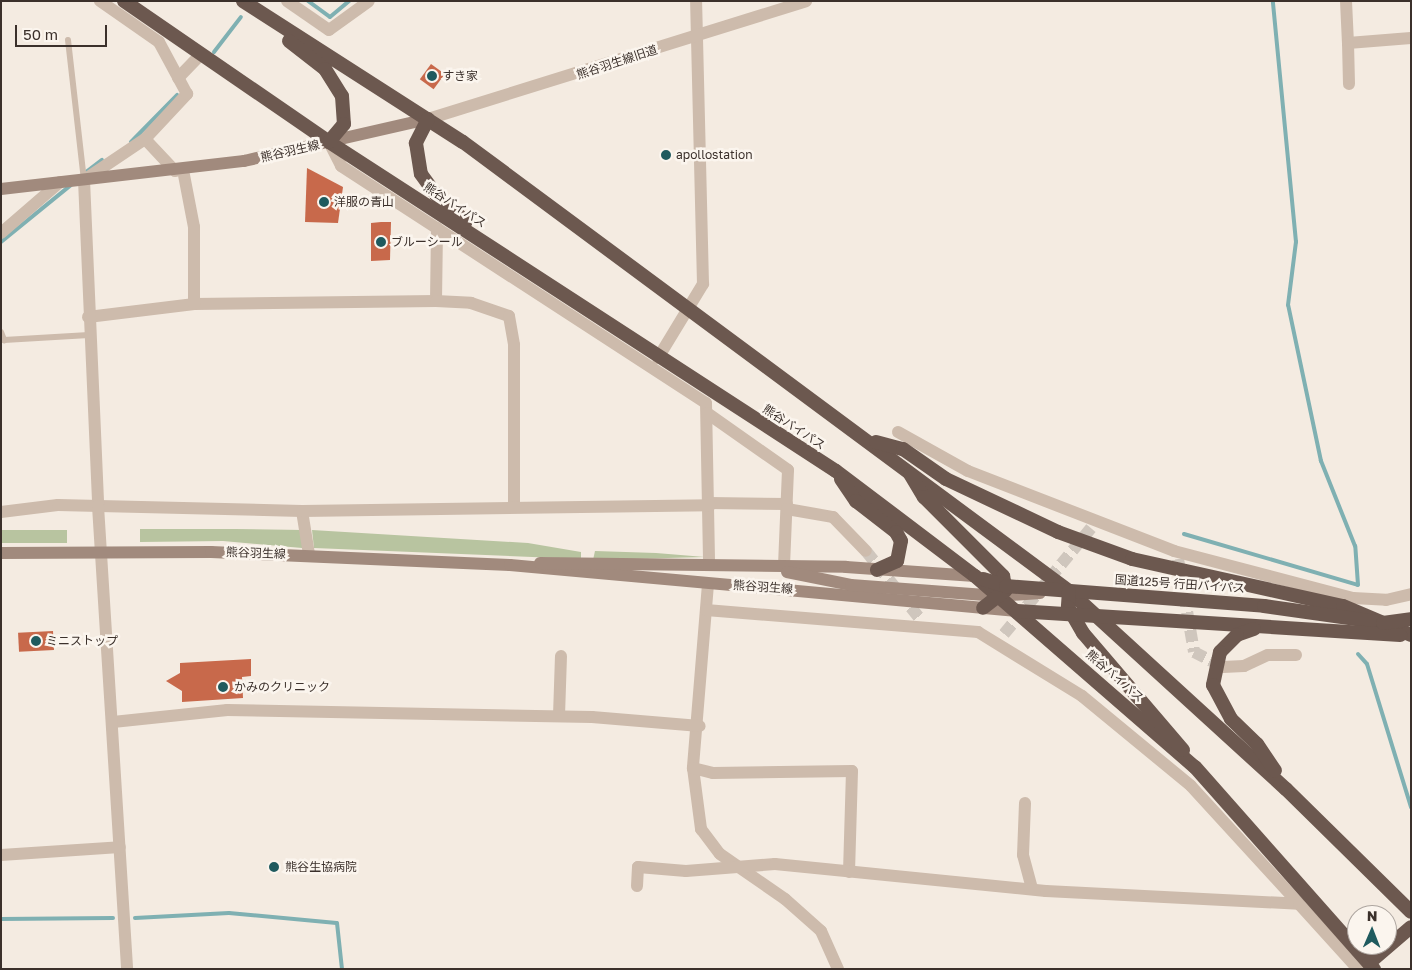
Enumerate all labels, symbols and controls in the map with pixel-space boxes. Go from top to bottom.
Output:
scale bar [18,15,110,47]
text: 50 m [23,25,58,43]
street label: 熊谷羽生線旧道 [575,42,659,82]
place label: すき家 [442,69,478,83]
marker: すき家 [426,70,438,82]
street label: 熊谷羽生線 [259,137,321,165]
place label: apollostation [676,148,753,162]
marker: apollostation [660,149,672,161]
street label: 熊谷バイパス [421,179,489,231]
place label: 洋服の青山 [334,195,394,209]
marker: 洋服の青山 [318,196,330,208]
place label: ブルーシール [391,235,463,249]
marker: ブルーシール [375,236,387,248]
street label: 熊谷バイパス [760,401,828,453]
street label: 熊谷羽生線 [226,545,286,561]
street label: 国道125号 行田バイパス [1114,572,1246,596]
street label: 熊谷羽生線 [733,578,793,596]
place label: ミニストップ [46,634,118,648]
marker: ミニストップ [30,635,42,647]
street label: 熊谷バイパス [1083,647,1147,705]
marker: かみのクリニック [216,680,230,694]
place label: かみのクリニック [234,680,330,694]
marker: 熊谷生協病院 [267,860,281,874]
place label: 熊谷生協病院 [285,860,357,874]
north arrow [1347,905,1397,955]
text: N [1367,907,1378,924]

